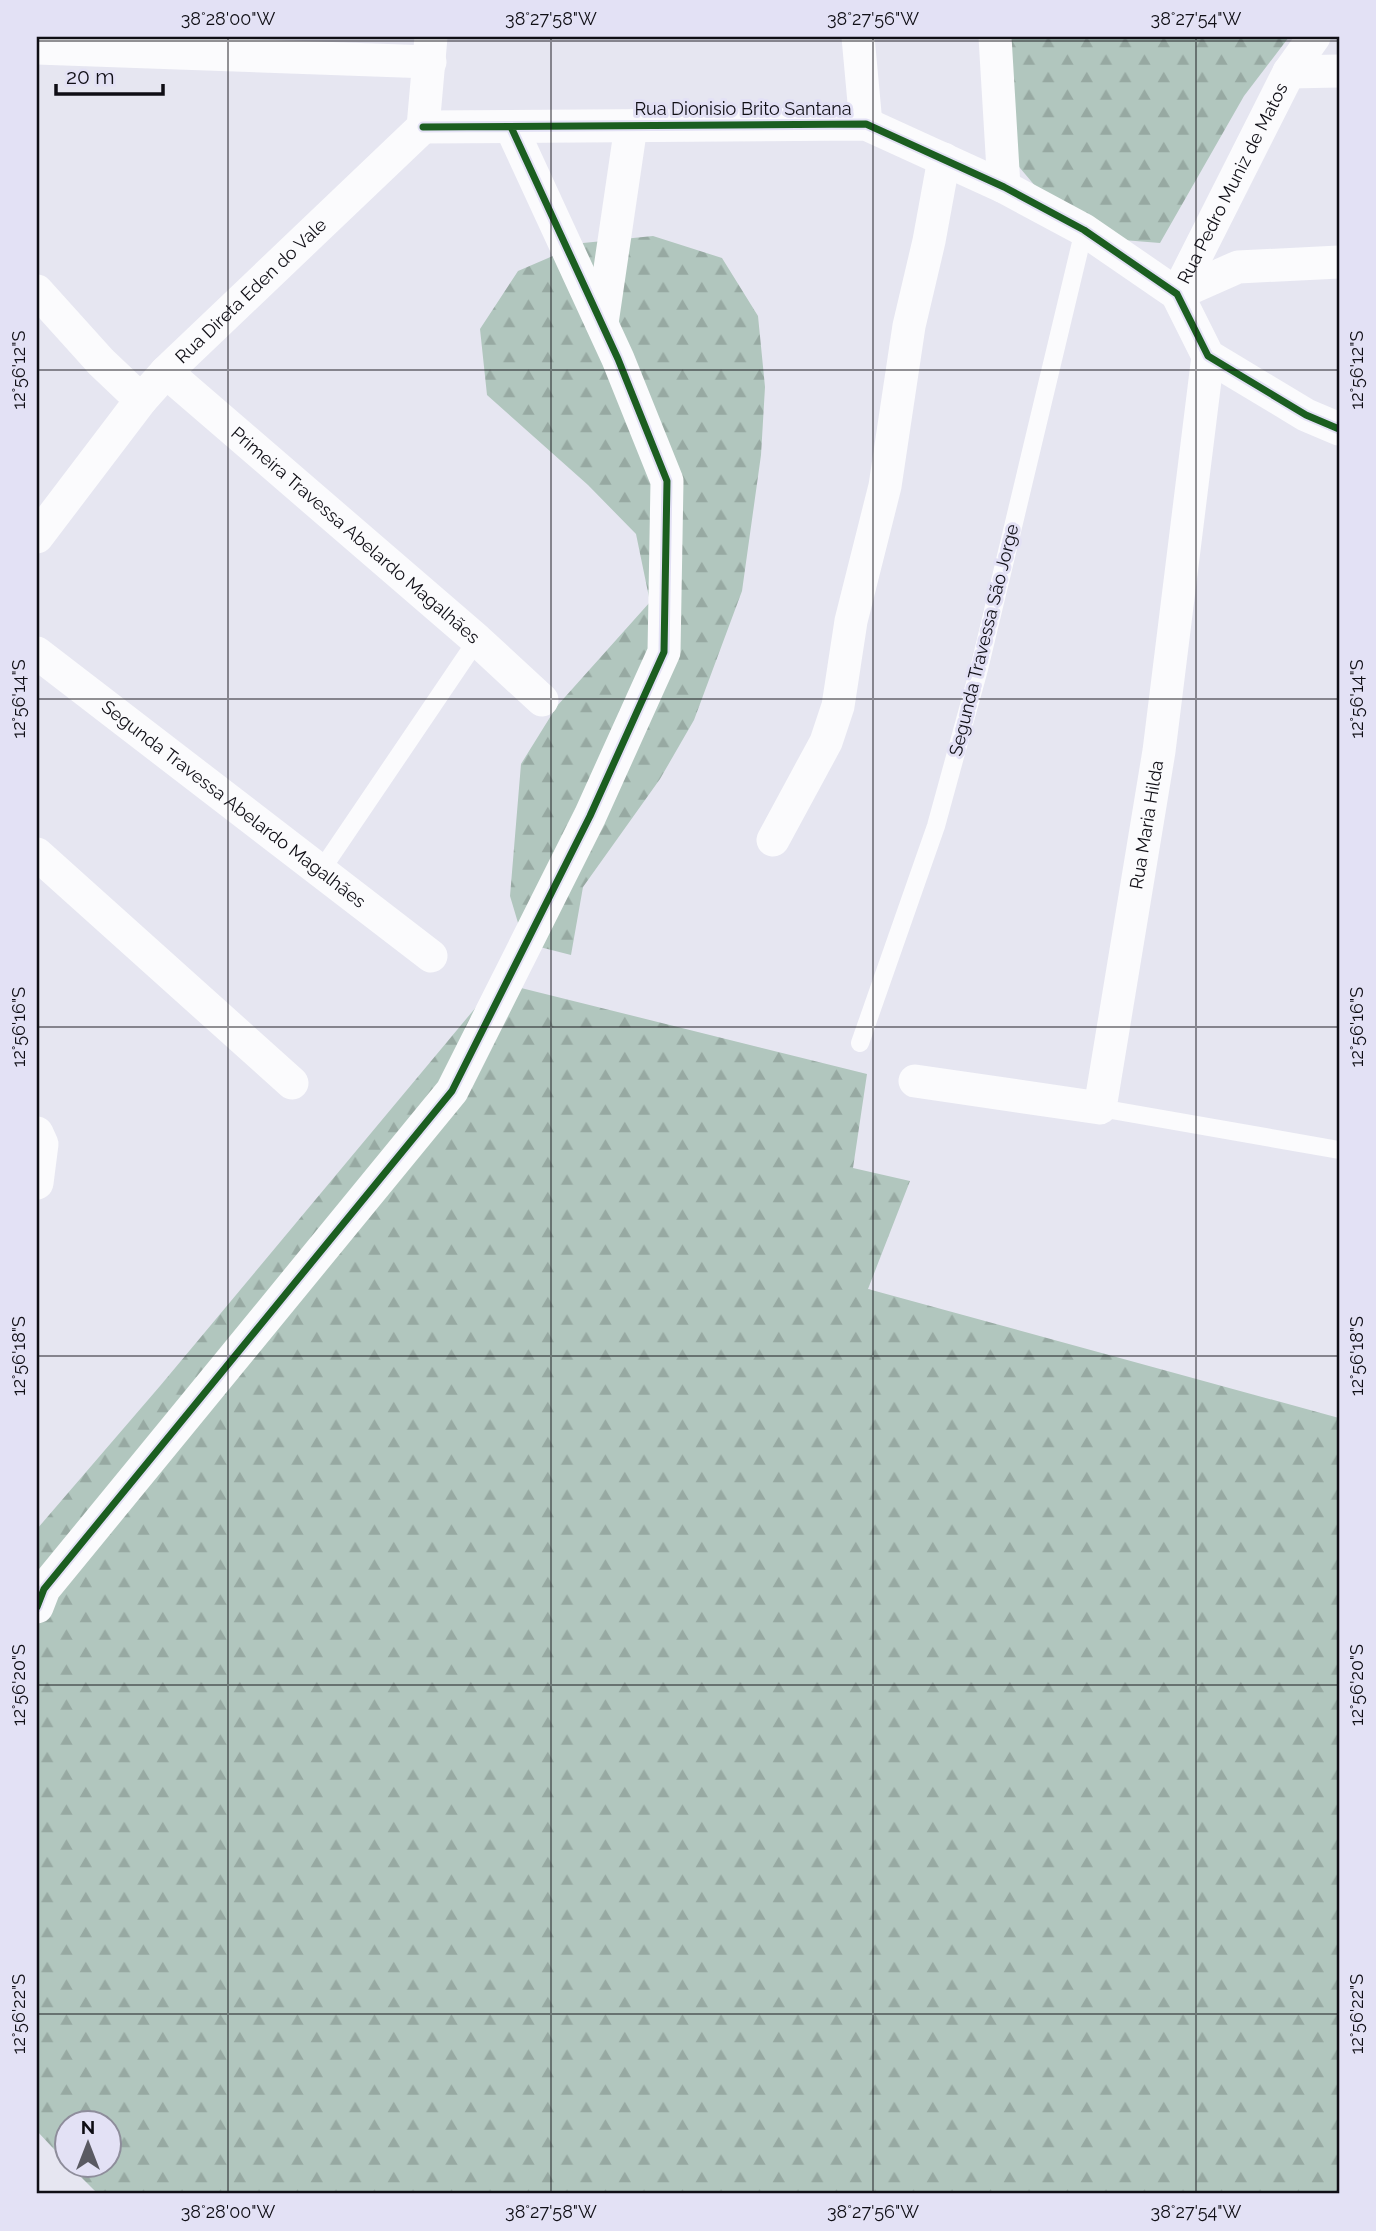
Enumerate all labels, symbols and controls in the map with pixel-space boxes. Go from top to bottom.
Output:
text: 38°28'00"W [181,8,275,29]
text: 38°27'58"W [505,8,597,29]
text: 38°27'56"W [827,8,919,29]
text: 38°27'54"W [1151,8,1242,29]
scale bar [56,52,163,96]
text: 20 m [66,64,114,89]
street label: Rua Pedro Muniz de Matos [1173,79,1292,287]
street label: Rua Dionisio Brito Santana [634,98,852,119]
street label: Rua Direta Eden do Vale [171,213,331,367]
text: 12°56'12"S [8,331,29,409]
text: 12°56'12"S [1346,331,1367,409]
street label: Primeira Travessa Abelardo Magalhães [227,422,484,648]
street label: Segunda Travessa São Jorge [945,521,1023,758]
text: 12°56'14"S [8,659,29,739]
text: 12°56'14"S [1346,659,1367,739]
street label: Segunda Travessa Abelardo Magalhães [98,696,370,912]
street label: Rua Maria Hilda [1125,759,1167,891]
text: 12°56'16"S [8,987,29,1067]
text: 12°56'16"S [1346,987,1367,1067]
text: 12°56'18"S [8,1316,29,1396]
text: 12°56'18"S [1346,1316,1367,1396]
text: 12°56'20"S [8,1644,29,1726]
text: 12°56'20"S [1346,1644,1367,1726]
text: 12°56'22"S [8,1974,29,2054]
text: 12°56'22"S [1346,1974,1367,2054]
north arrow [52,2108,122,2178]
text: N [81,2116,95,2138]
text: 38°28'00"W [181,2201,275,2222]
text: 38°27'58"W [505,2201,597,2222]
text: 38°27'56"W [827,2201,919,2222]
text: 38°27'54"W [1151,2201,1242,2222]

